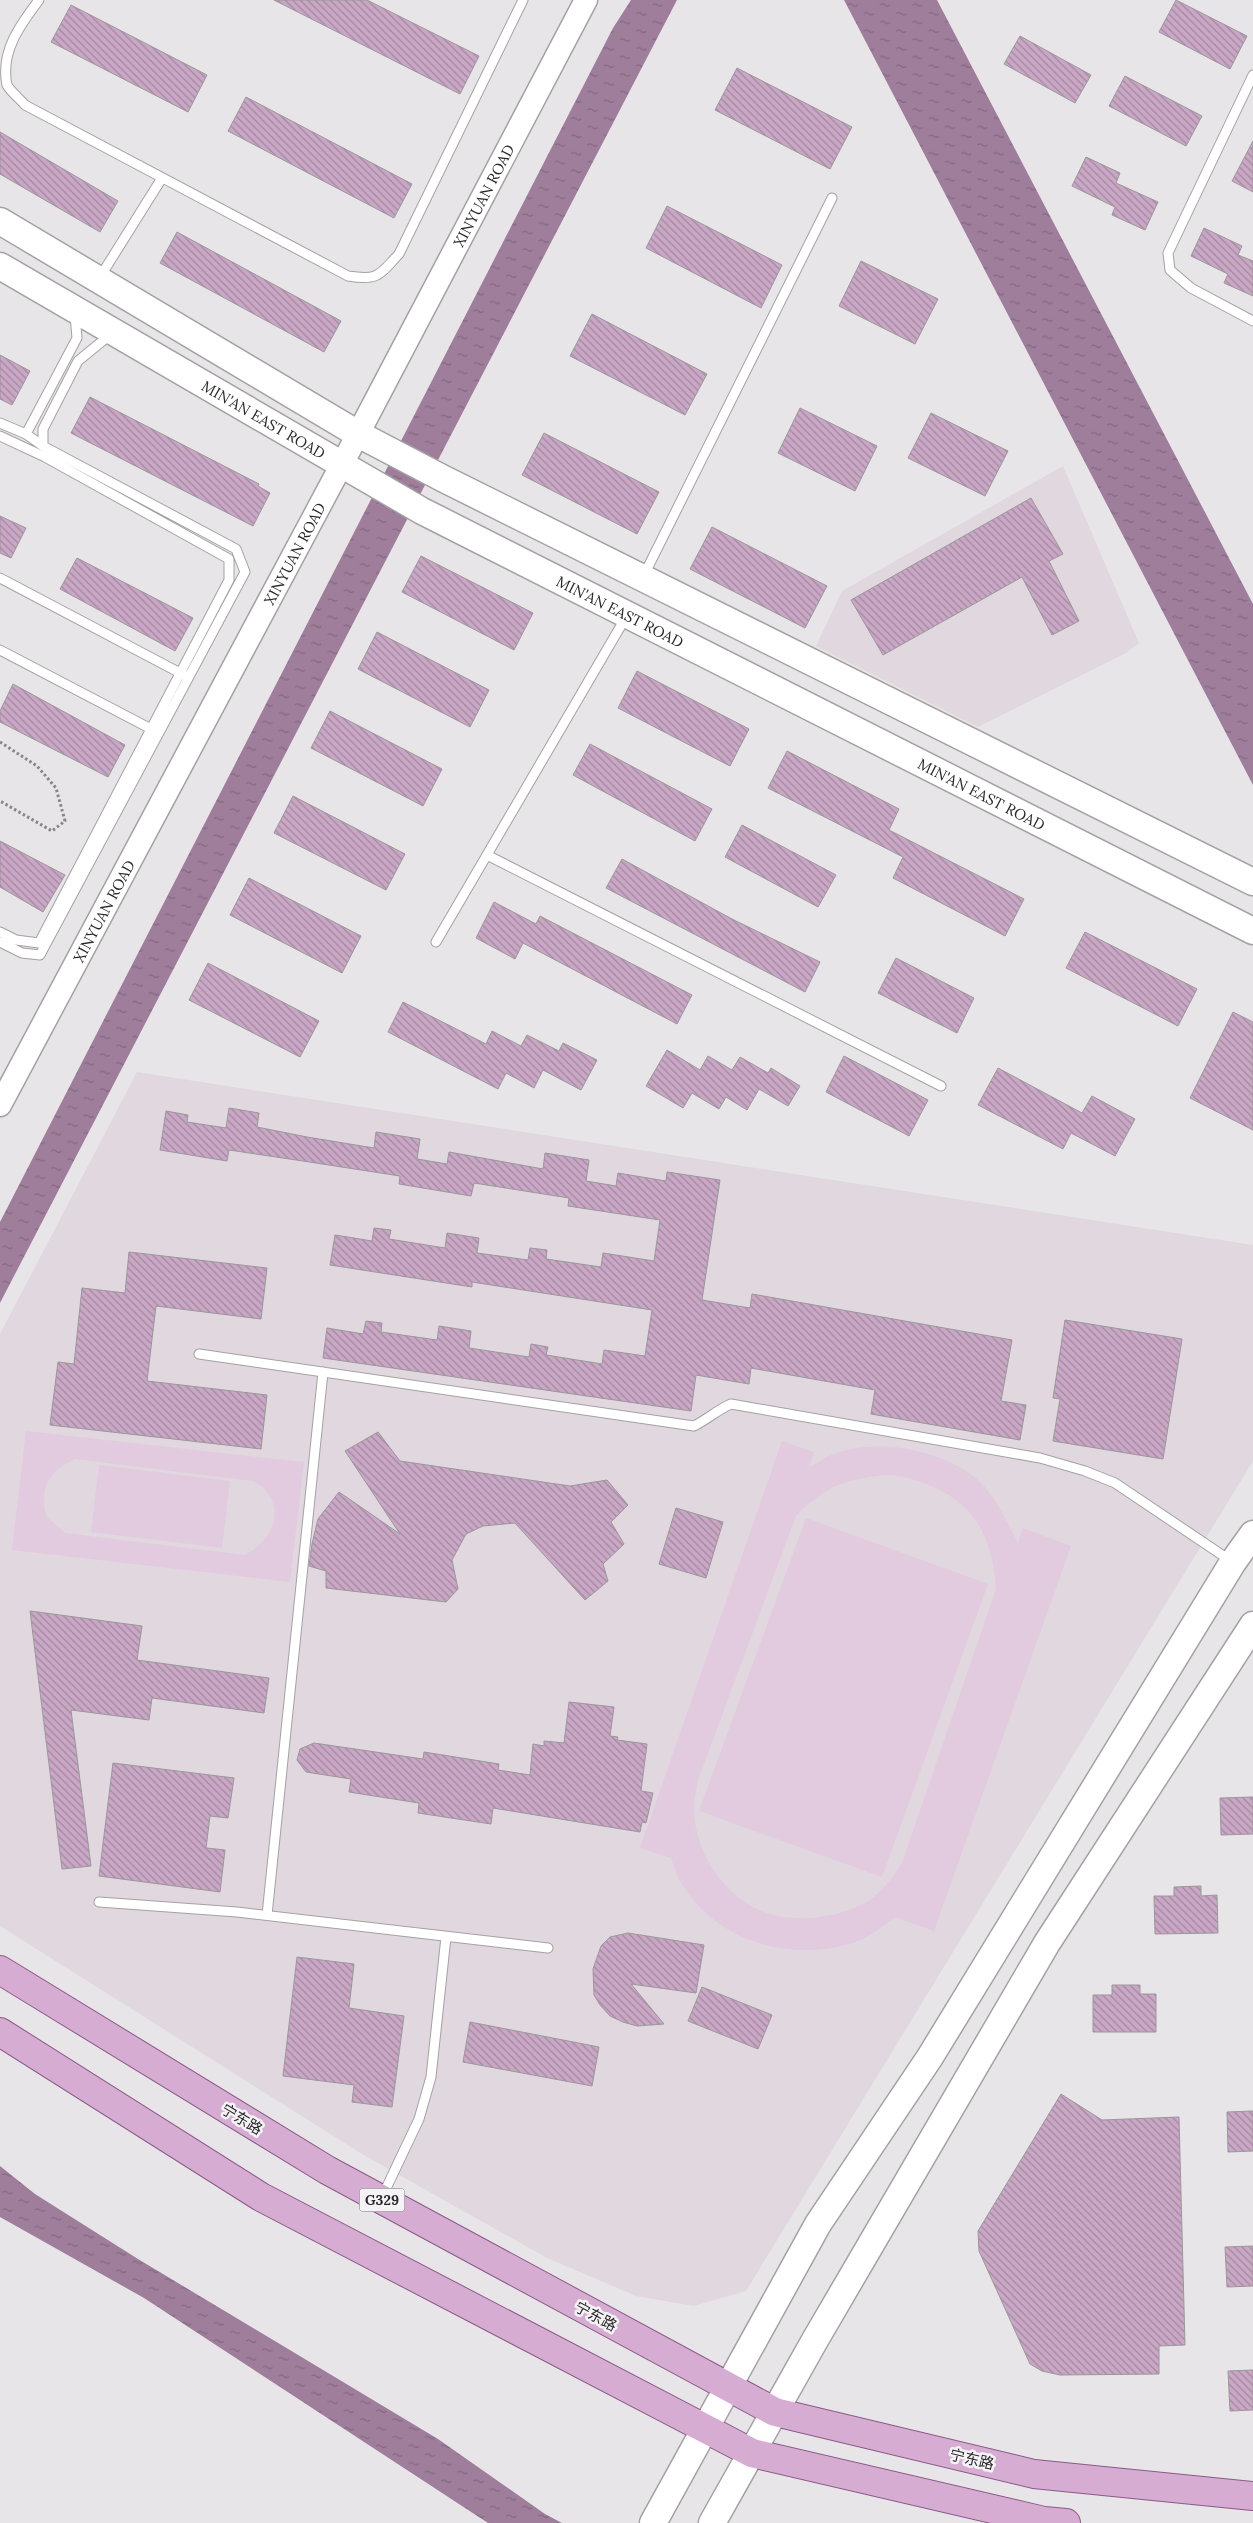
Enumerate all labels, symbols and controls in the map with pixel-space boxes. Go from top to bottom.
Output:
street label: XINYUAN ROAD [449,141,518,250]
street label: MIN'AN EAST ROAD [198,376,329,462]
street label: XINYUAN ROAD [259,499,329,608]
street label: MIN'AN EAST ROAD [553,571,687,651]
street label: MIN'AN EAST ROAD [915,754,1048,834]
street label: XINYUAN ROAD [69,857,139,965]
street label: 宁东路 [218,2099,266,2139]
road number: G329 [360,2188,404,2212]
street label: 宁东路 [572,2297,620,2335]
street label: 宁东路 [948,2445,996,2473]

